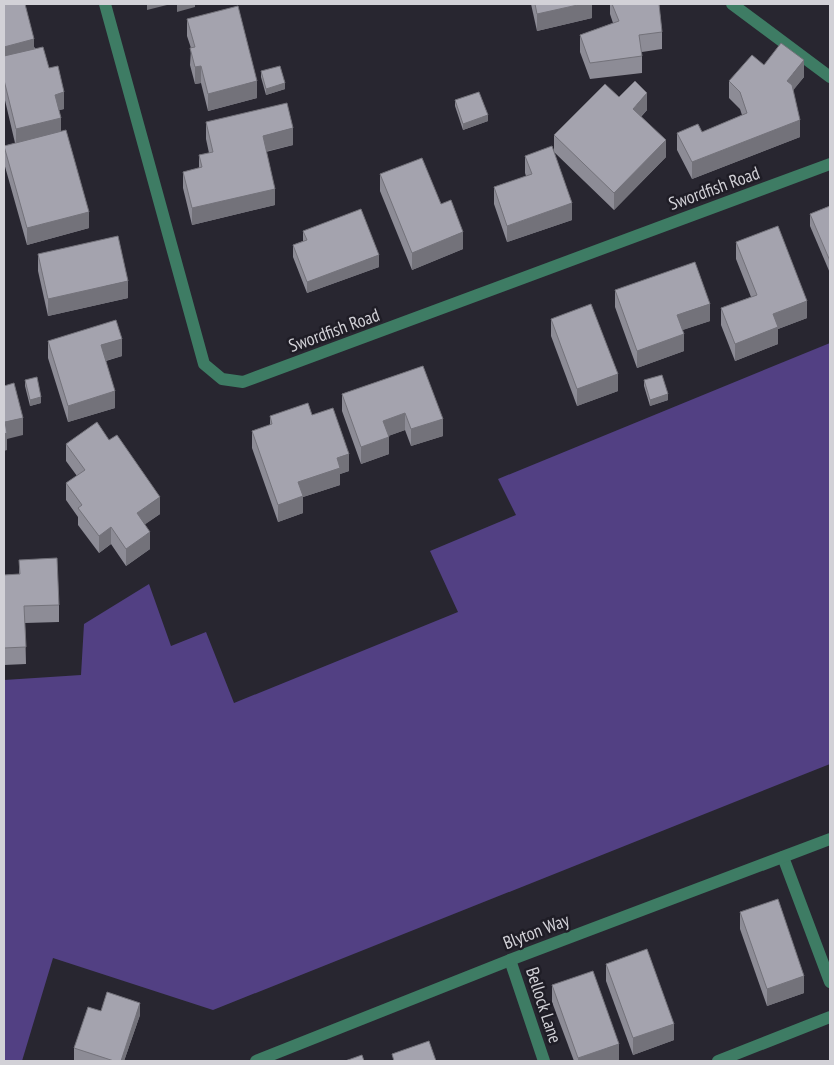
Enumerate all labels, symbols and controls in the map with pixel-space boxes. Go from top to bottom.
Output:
street label: Swordfish Road [665,161,763,215]
street label: Swordfish Road [285,303,383,357]
street label: Blyton Way [500,908,573,954]
street label: Bellock Lane [521,964,567,1046]

